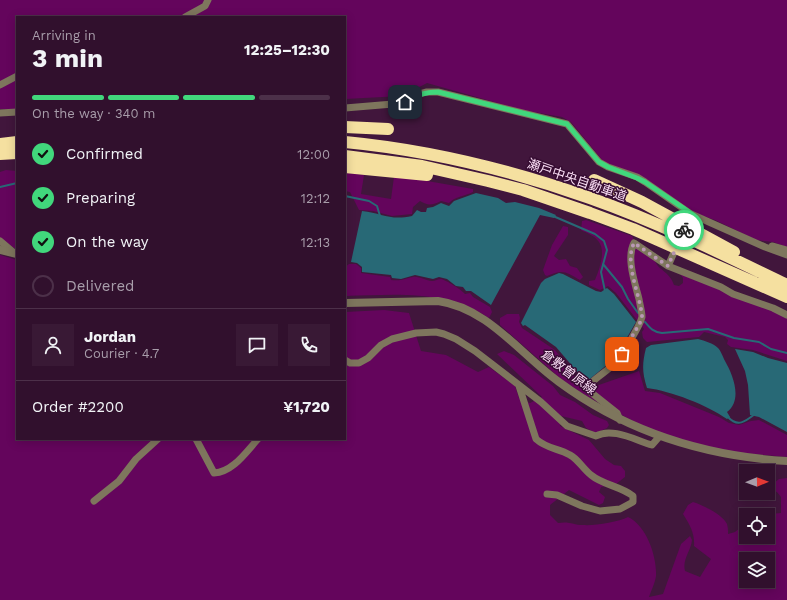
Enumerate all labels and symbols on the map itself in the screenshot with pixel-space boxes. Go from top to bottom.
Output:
pin [388,85,422,119]
street label: 瀬戸中央自動車道 [525,156,629,204]
courier [664,210,704,250]
pin [605,337,639,371]
street label: 倉敷曽原線 [539,346,599,398]
north arrow [739,464,775,500]

